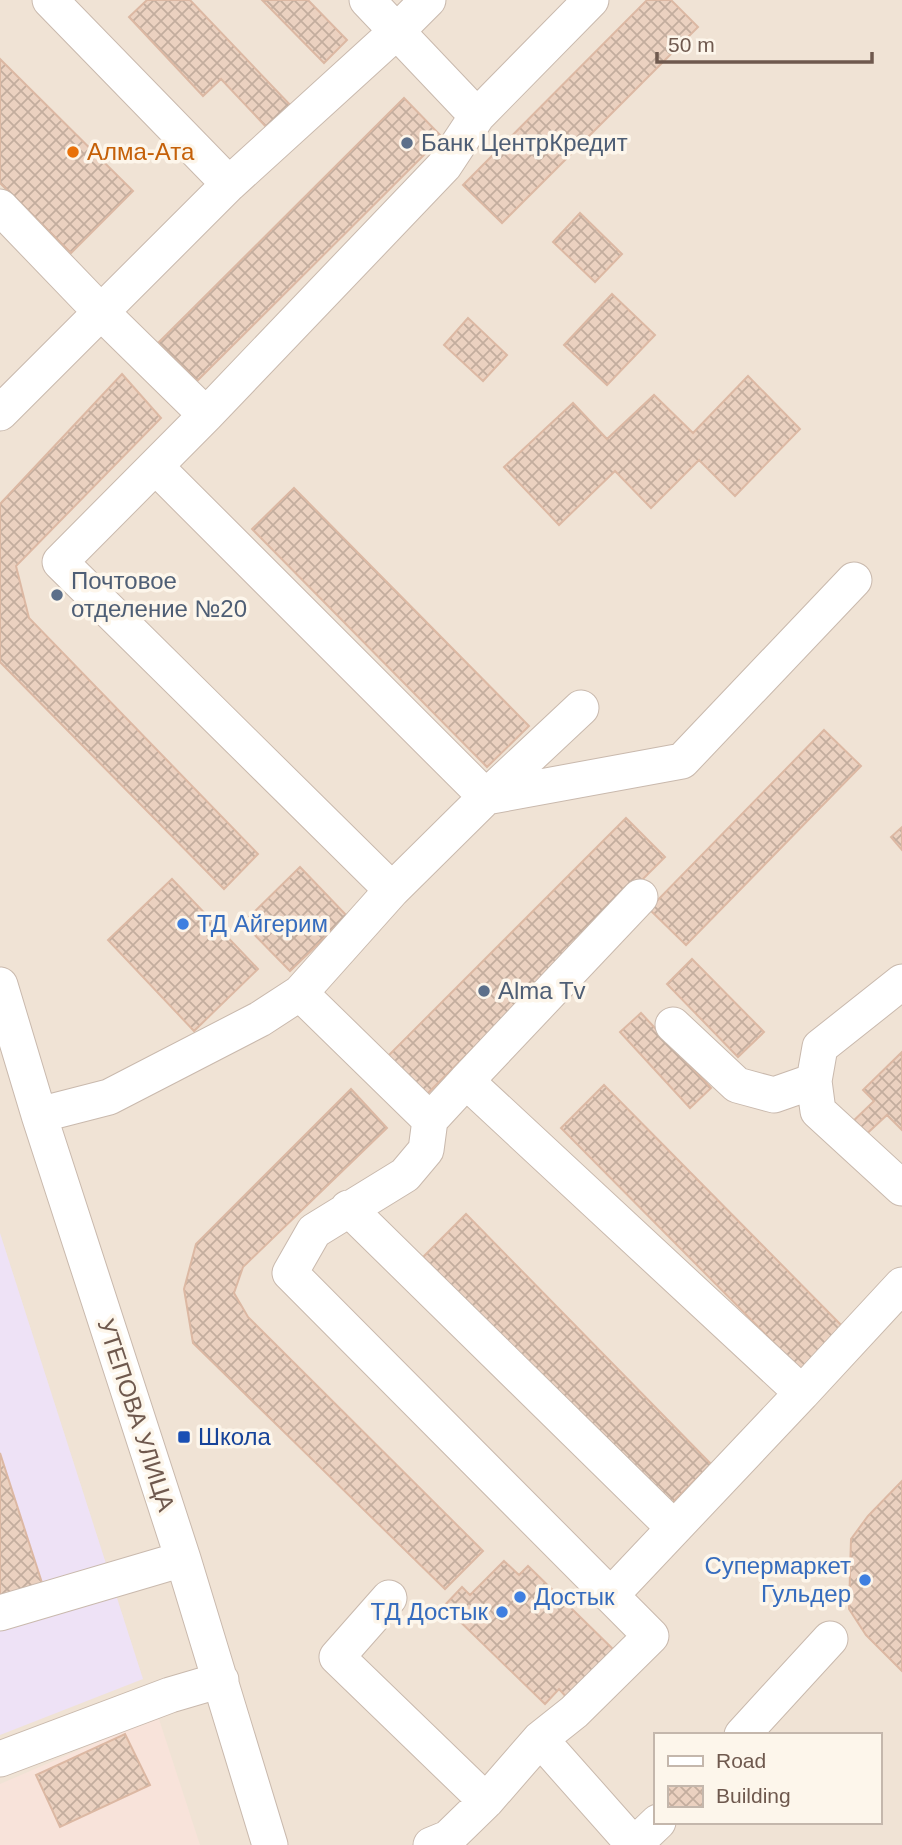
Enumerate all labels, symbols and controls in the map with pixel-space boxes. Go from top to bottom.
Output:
scale bar [657,21,872,65]
text: 50 m [668,33,715,56]
place label: Банк ЦентрКредит [421,129,628,156]
marker: Банк ЦентрКредит [399,135,415,151]
place label: Алма-Ата [87,138,195,165]
marker: Алма-Ата [65,144,81,160]
place label: Почтовое отделение №20 [71,567,247,622]
marker: Почтовое отделение №20 [49,587,65,603]
place label: ТД Айгерим [197,910,328,937]
marker: ТД Айгерим [175,916,191,932]
place label: Alma Tv [498,977,586,1004]
marker: Alma Tv [476,983,492,999]
street label: УТЕПОВА УЛИЦА [93,1315,180,1515]
place label: Школа [198,1423,272,1450]
marker: Школа [176,1429,192,1445]
place label: Супермаркет Гульдер [704,1552,851,1607]
marker: Супермаркет Гульдер [857,1572,873,1588]
place label: Достык [534,1583,615,1610]
marker: Достык [512,1589,528,1605]
place label: ТД Достык [371,1598,488,1625]
marker: ТД Достык [494,1604,510,1620]
legend [654,1733,881,1824]
text: Road [716,1749,766,1772]
text: Building [716,1784,791,1807]

